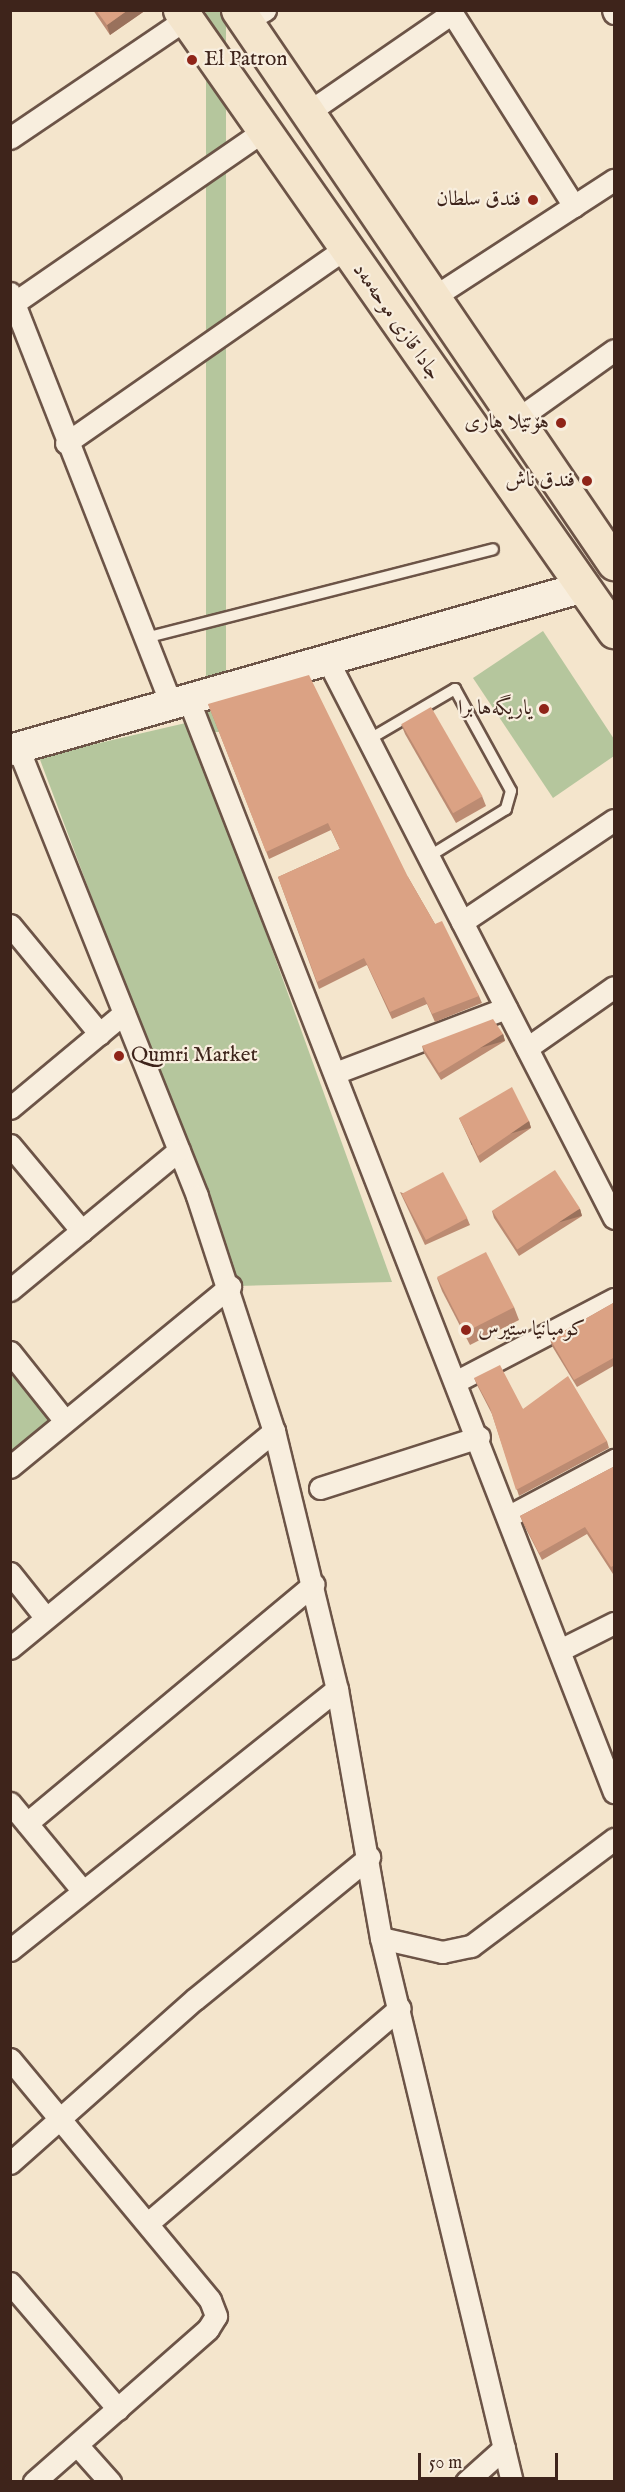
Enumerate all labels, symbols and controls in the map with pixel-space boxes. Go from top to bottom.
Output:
place label: El Patron [204,47,287,73]
marker: El Patron [185,53,199,67]
place label: فندق سلطان [436,187,521,213]
marker: فندق سلطان [526,193,540,207]
street label: جادا قازی موحەمەد [346,258,446,386]
place label: هۆتێلا هاری [464,410,549,436]
marker: هۆتێلا هاری [554,416,568,430]
place label: فندق ناش [505,468,575,494]
marker: فندق ناش [580,474,594,488]
place label: یاریگەها برا [458,696,532,722]
marker: یاریگەها برا [537,702,551,716]
place label: Qumri Market [131,1043,258,1069]
marker: Qumri Market [112,1049,126,1063]
place label: كومبانيا ستيرس [478,1317,585,1343]
marker: كومبانيا ستيرس [459,1323,473,1337]
scale bar [421,2441,560,2479]
text: 50 m [429,2452,462,2475]

